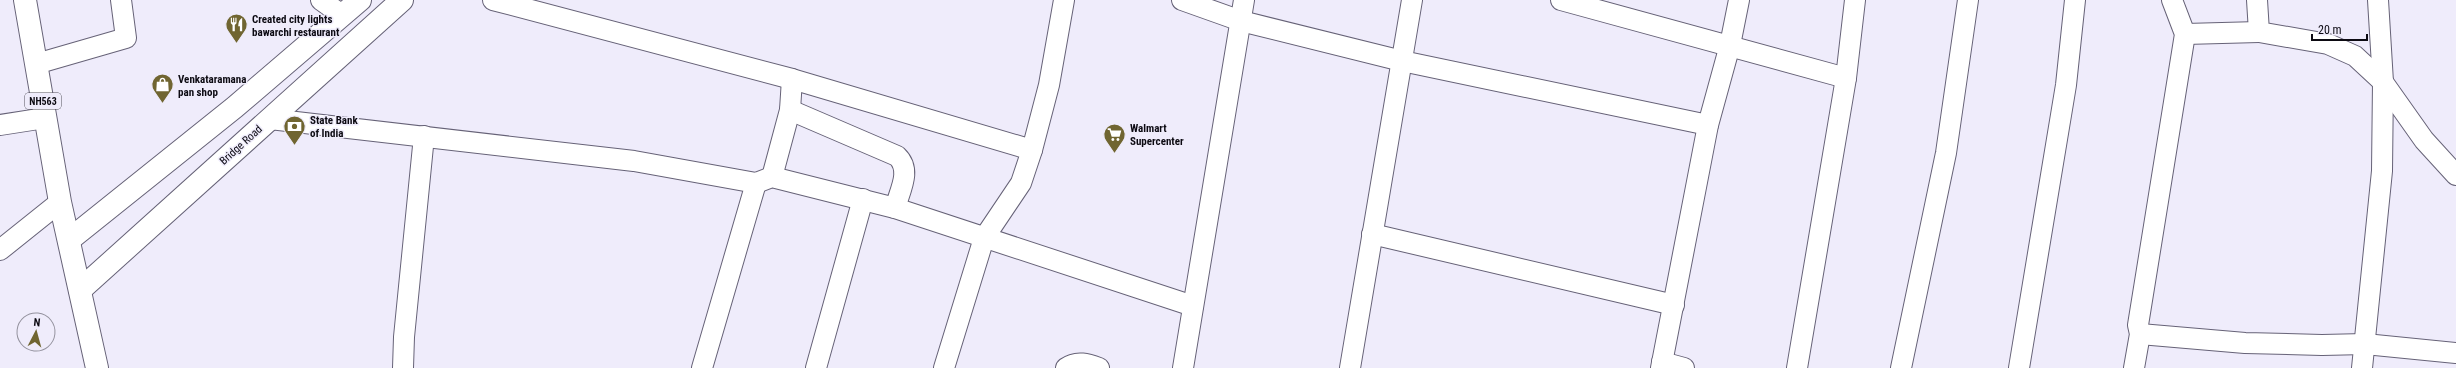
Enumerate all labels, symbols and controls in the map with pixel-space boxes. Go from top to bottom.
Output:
restaurant icon: Created city lights bawarchi restaurant [224,12,250,45]
place label: Created city lights bawarchi restaurant [252,13,340,39]
scale bar [2312,16,2367,42]
text: 20 m [2318,23,2342,37]
shop icon: Venkataramana pan shop [149,72,175,105]
place label: Venkataramana pan shop [178,73,246,99]
road number: NH563 [25,93,61,109]
bank icon: State Bank of India [282,113,308,146]
place label: State Bank of India [310,114,358,140]
supermarket icon: Walmart Supercenter [1101,121,1127,154]
place label: Walmart Supercenter [1130,122,1184,148]
street label: Bridge Road [217,123,265,167]
north arrow [16,312,56,352]
text: N [33,316,41,329]

